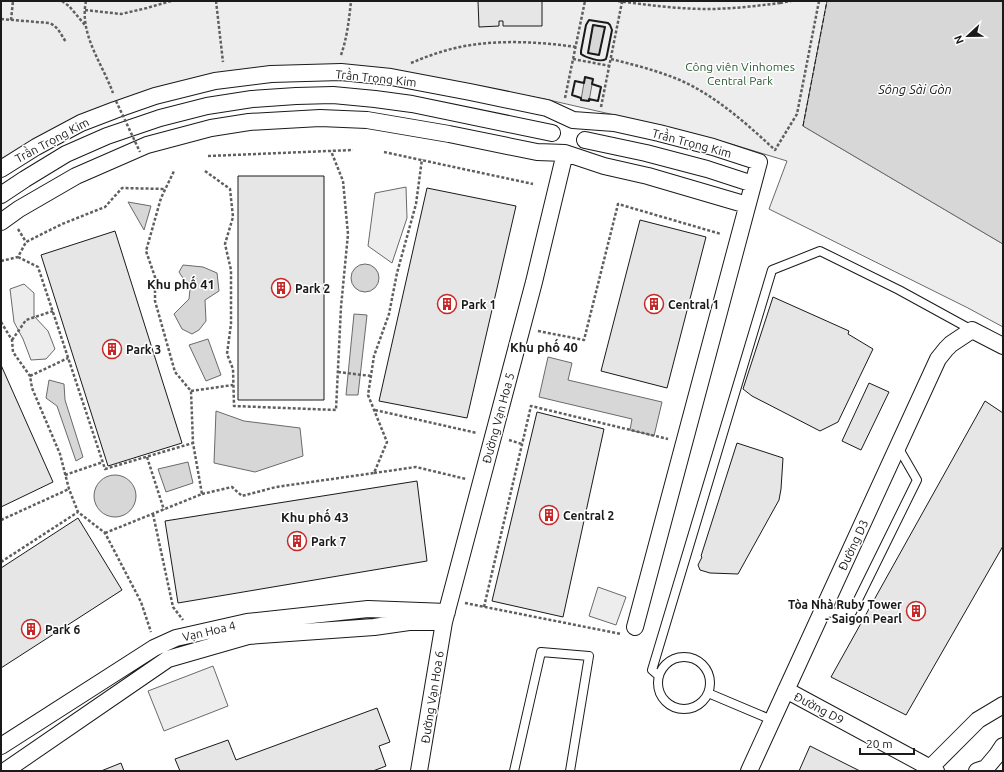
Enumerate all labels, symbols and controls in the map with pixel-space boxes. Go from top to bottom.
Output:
north arrow [948,16,988,56]
text: N [952,34,966,46]
park label: Công viên Vinhomes Central Park [685,60,795,87]
street label: Trần Trọng Kim [335,66,417,90]
water label: Sông Sài Gòn [877,82,952,96]
street label: Trần Trọng Kim [12,114,92,166]
street label: Trần Trọng Kim [651,125,733,161]
district label: Khu phố 41 [147,275,215,291]
building icon: Park 2 [270,277,292,299]
place label: Park 2 [295,282,330,295]
building icon: Park 1 [436,293,458,315]
building icon: Central 1 [643,293,665,315]
place label: Park 1 [461,298,496,311]
place label: Central 1 [668,298,719,311]
building icon: Park 3 [101,338,123,360]
district label: Khu phố 40 [510,338,578,354]
place label: Park 3 [126,343,161,356]
street label: Đường Vạn Hoa 5 [480,371,517,465]
building icon: Central 2 [538,504,560,526]
district label: Khu phố 43 [281,508,349,524]
place label: Central 2 [563,509,614,522]
street label: Đường D3 [836,518,870,572]
building icon: Park 7 [286,530,308,552]
place label: Park 7 [311,535,346,548]
place label: Tòa Nhà Ruby Tower - Saigon Pearl [788,598,902,625]
building icon: Tòa Nhà Ruby Tower - Saigon Pearl [905,600,927,622]
building icon: Park 6 [20,618,42,640]
street label: Vạn Hoa 4 [181,619,237,644]
place label: Park 6 [45,623,80,636]
street label: Đường Vạn Hoa 6 [418,650,447,744]
street label: Đường D9 [792,689,846,727]
scale bar [860,730,914,756]
text: 20 m [866,737,893,750]

